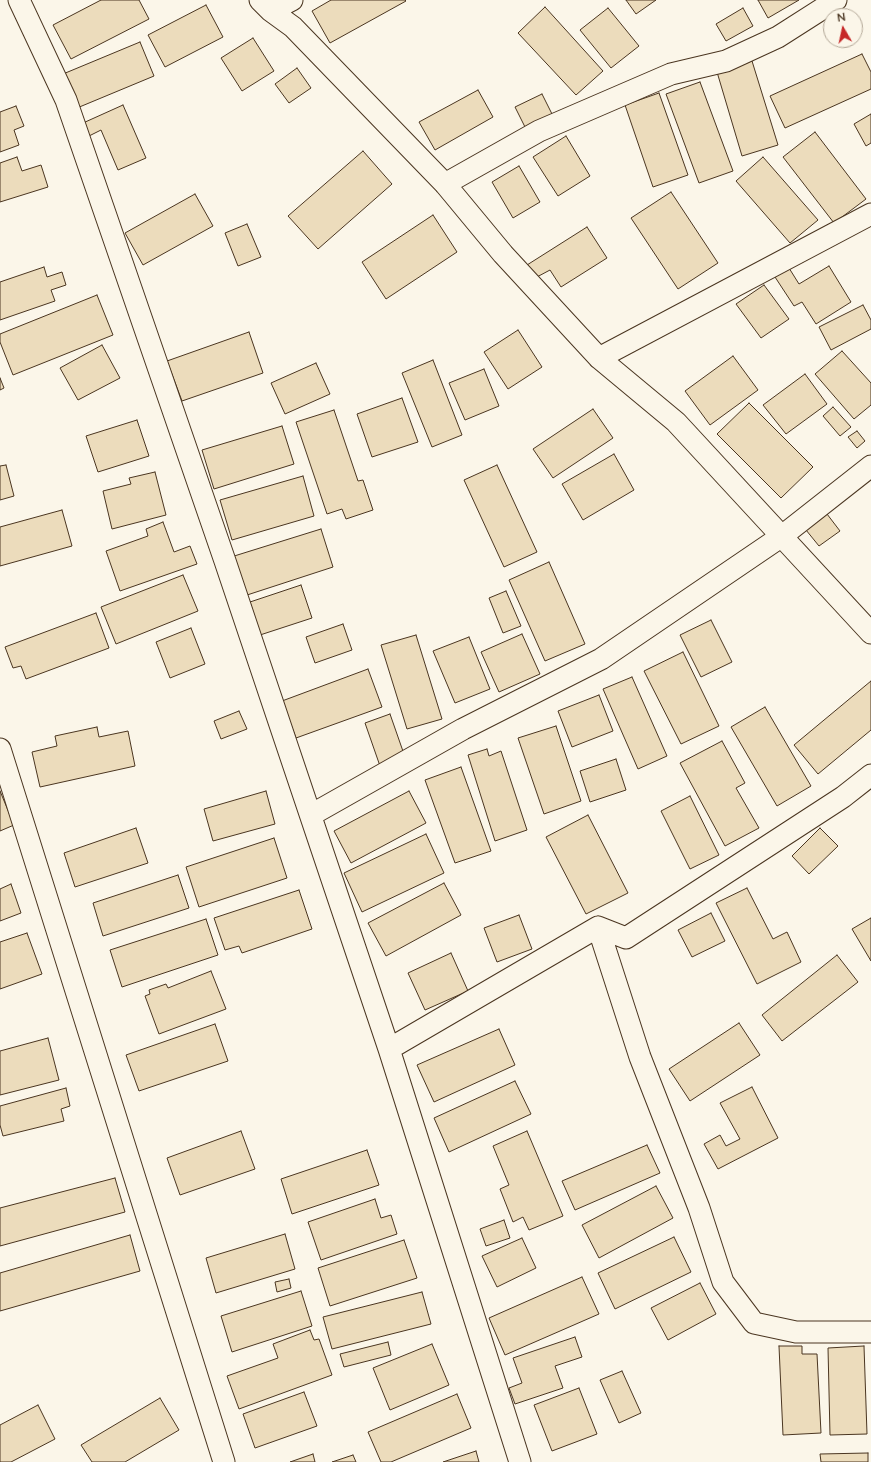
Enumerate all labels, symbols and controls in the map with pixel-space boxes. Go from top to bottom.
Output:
north arrow [823,8,863,48]
text: N [836,10,846,24]

